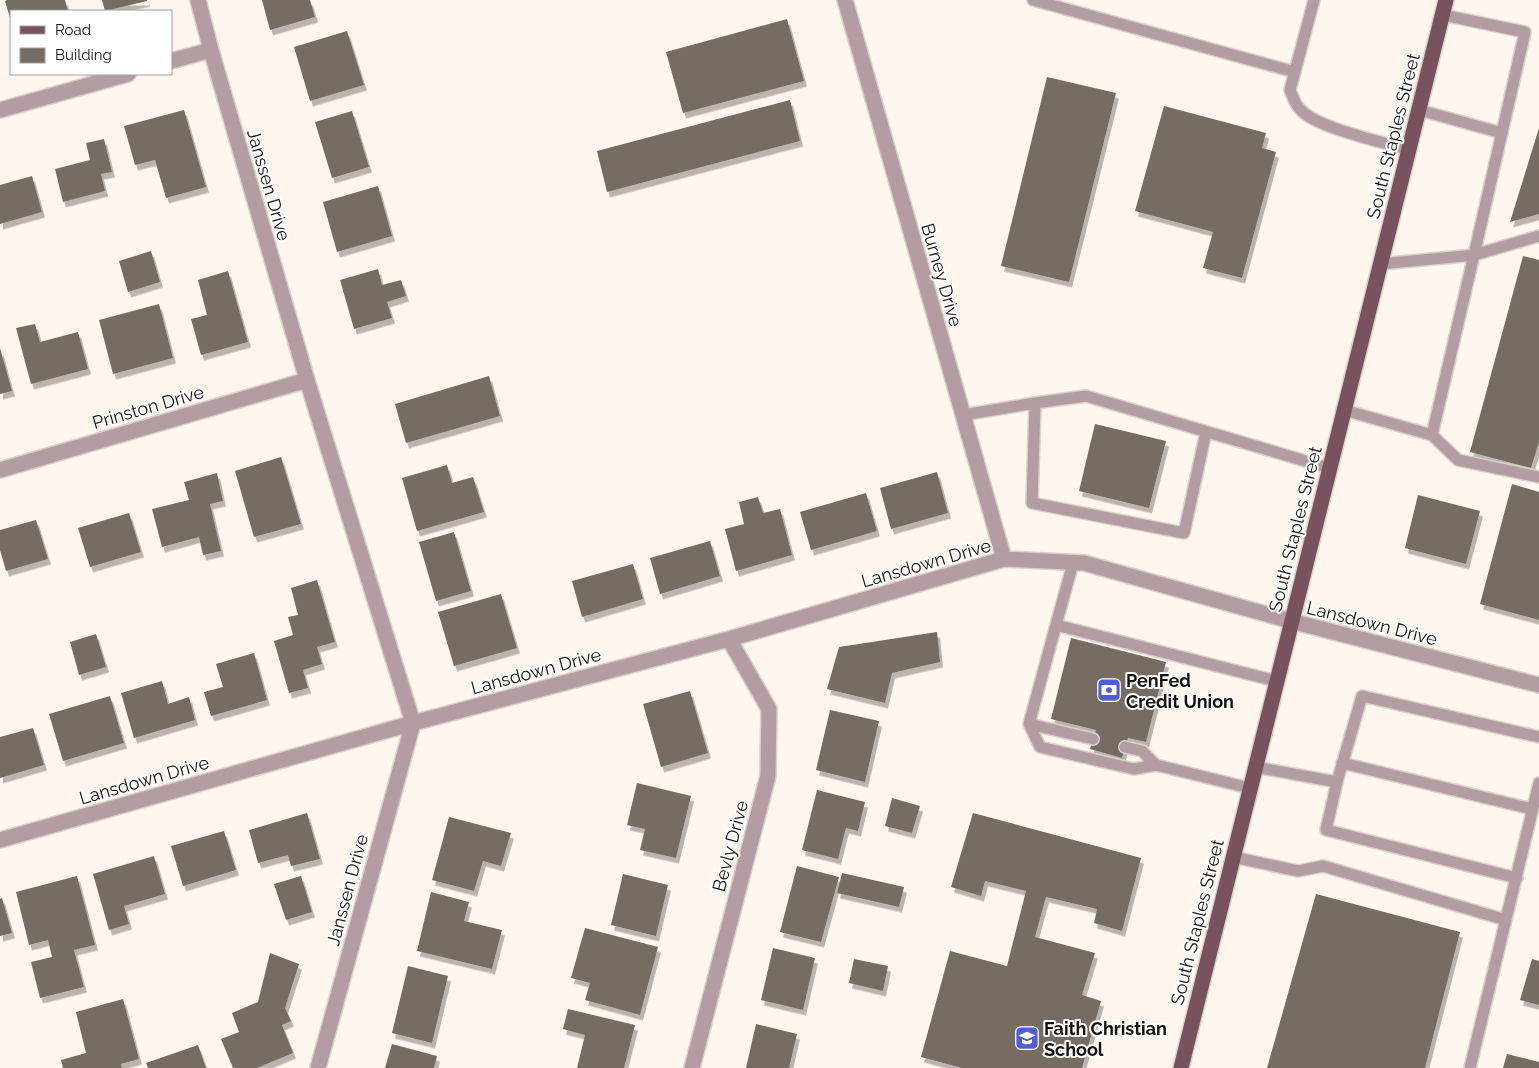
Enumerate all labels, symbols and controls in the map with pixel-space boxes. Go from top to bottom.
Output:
legend [10,10,172,75]
text: Road [55,21,91,39]
text: Building [55,46,112,64]
street label: South Staples Street [1362,51,1424,221]
street label: Janssen Drive [243,127,295,243]
street label: Burney Drive [917,221,967,330]
street label: Prinston Drive [90,381,207,433]
street label: South Staples Street [1264,444,1326,614]
street label: Lansdown Drive [859,534,994,592]
street label: Lansdown Drive [1305,597,1440,649]
street label: Lansdown Drive [469,643,604,698]
place label: PenFed Credit Union [1126,670,1234,712]
bank icon: PenFed Credit Union [1096,677,1122,703]
street label: Lansdown Drive [77,751,212,809]
street label: Bevly Drive [708,798,752,894]
street label: Janssen Drive [322,831,372,948]
street label: South Staples Street [1166,837,1228,1007]
place label: Faith Christian School [1044,1018,1167,1060]
school or university icon: Faith Christian School [1014,1025,1040,1051]

